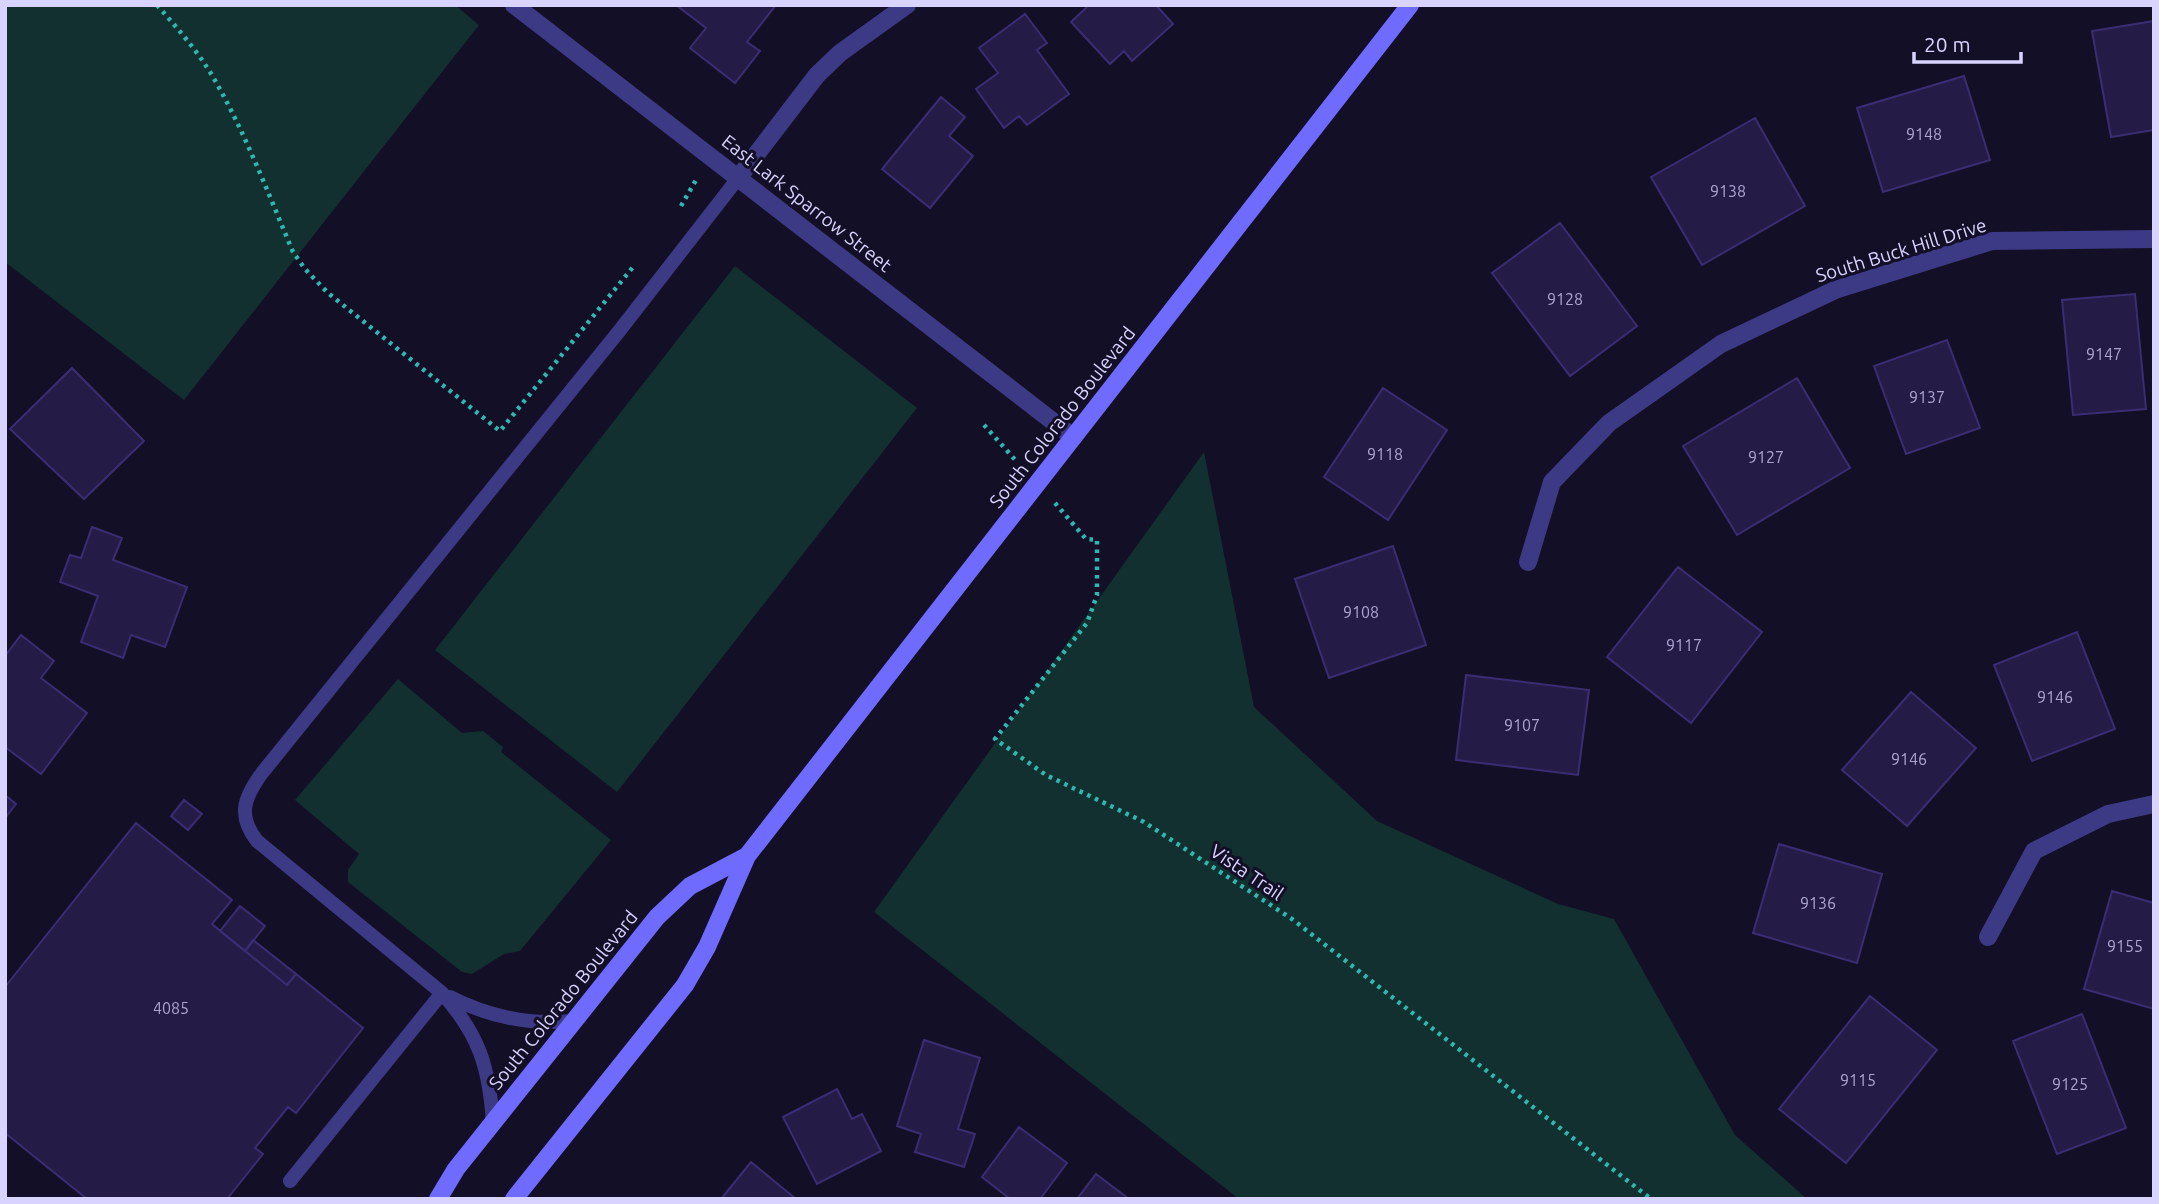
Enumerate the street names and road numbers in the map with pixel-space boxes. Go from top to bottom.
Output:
street label: East Lark Sparrow Street [718,130,897,276]
street label: South Buck Hill Drive [1813,214,1989,286]
street label: South Colorado Boulevard [984,322,1140,512]
street label: Vista Trail [1206,840,1288,904]
street label: South Colorado Boulevard [484,906,642,1094]

